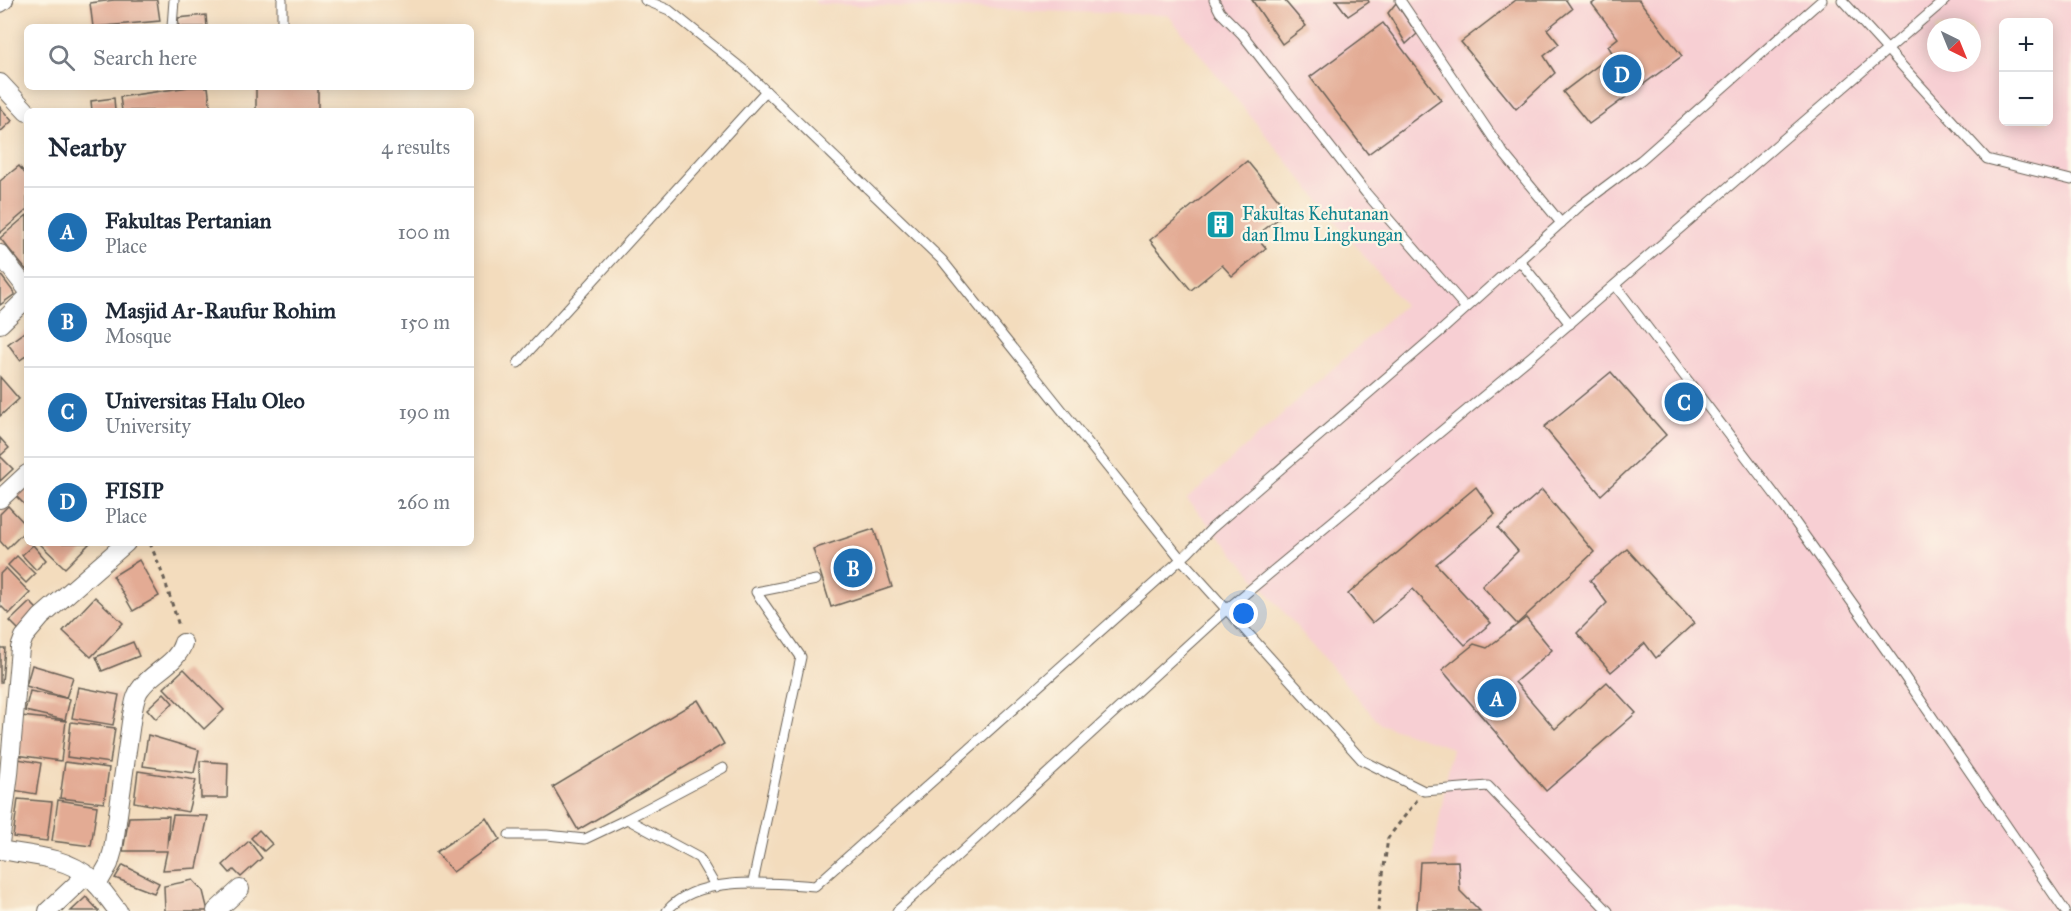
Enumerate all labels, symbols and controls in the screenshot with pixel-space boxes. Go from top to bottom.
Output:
north arrow [1927,18,1981,72]
map controls [1999,18,2053,126]
button: + [1999,18,2053,72]
search box [24,24,474,90]
icon: search [45,41,78,74]
text: Search here [93,44,197,71]
pin: D [1602,52,1642,97]
button: − [1999,72,2053,126]
text: Nearby [48,131,126,163]
text: 4 results [381,135,450,159]
place label: Fakultas Kehutanan dan Ilmu Lingkungan [1242,203,1403,247]
text: Fakultas Pertanian [105,207,271,234]
building icon: Fakultas Kehutanan dan Ilmu Lingkungan [1205,208,1237,240]
text: A [61,220,74,244]
text: 100 m [398,220,450,244]
text: Place [105,234,147,258]
text: Masjid Ar-Raufur Rohim [105,297,336,324]
text: B [61,310,74,334]
text: 150 m [400,310,450,334]
text: Mosque [105,324,171,348]
pin: C [1664,380,1704,424]
text: Universitas Halu Oleo [105,387,305,414]
text: C [61,400,74,424]
text: 190 m [399,400,450,424]
text: University [105,414,191,438]
text: FISIP [105,477,164,504]
text: D [60,490,75,514]
text: 260 m [397,490,450,514]
text: Place [105,504,147,528]
pin: B [834,546,872,590]
your location [1229,599,1258,628]
pin: A [1478,676,1516,720]

